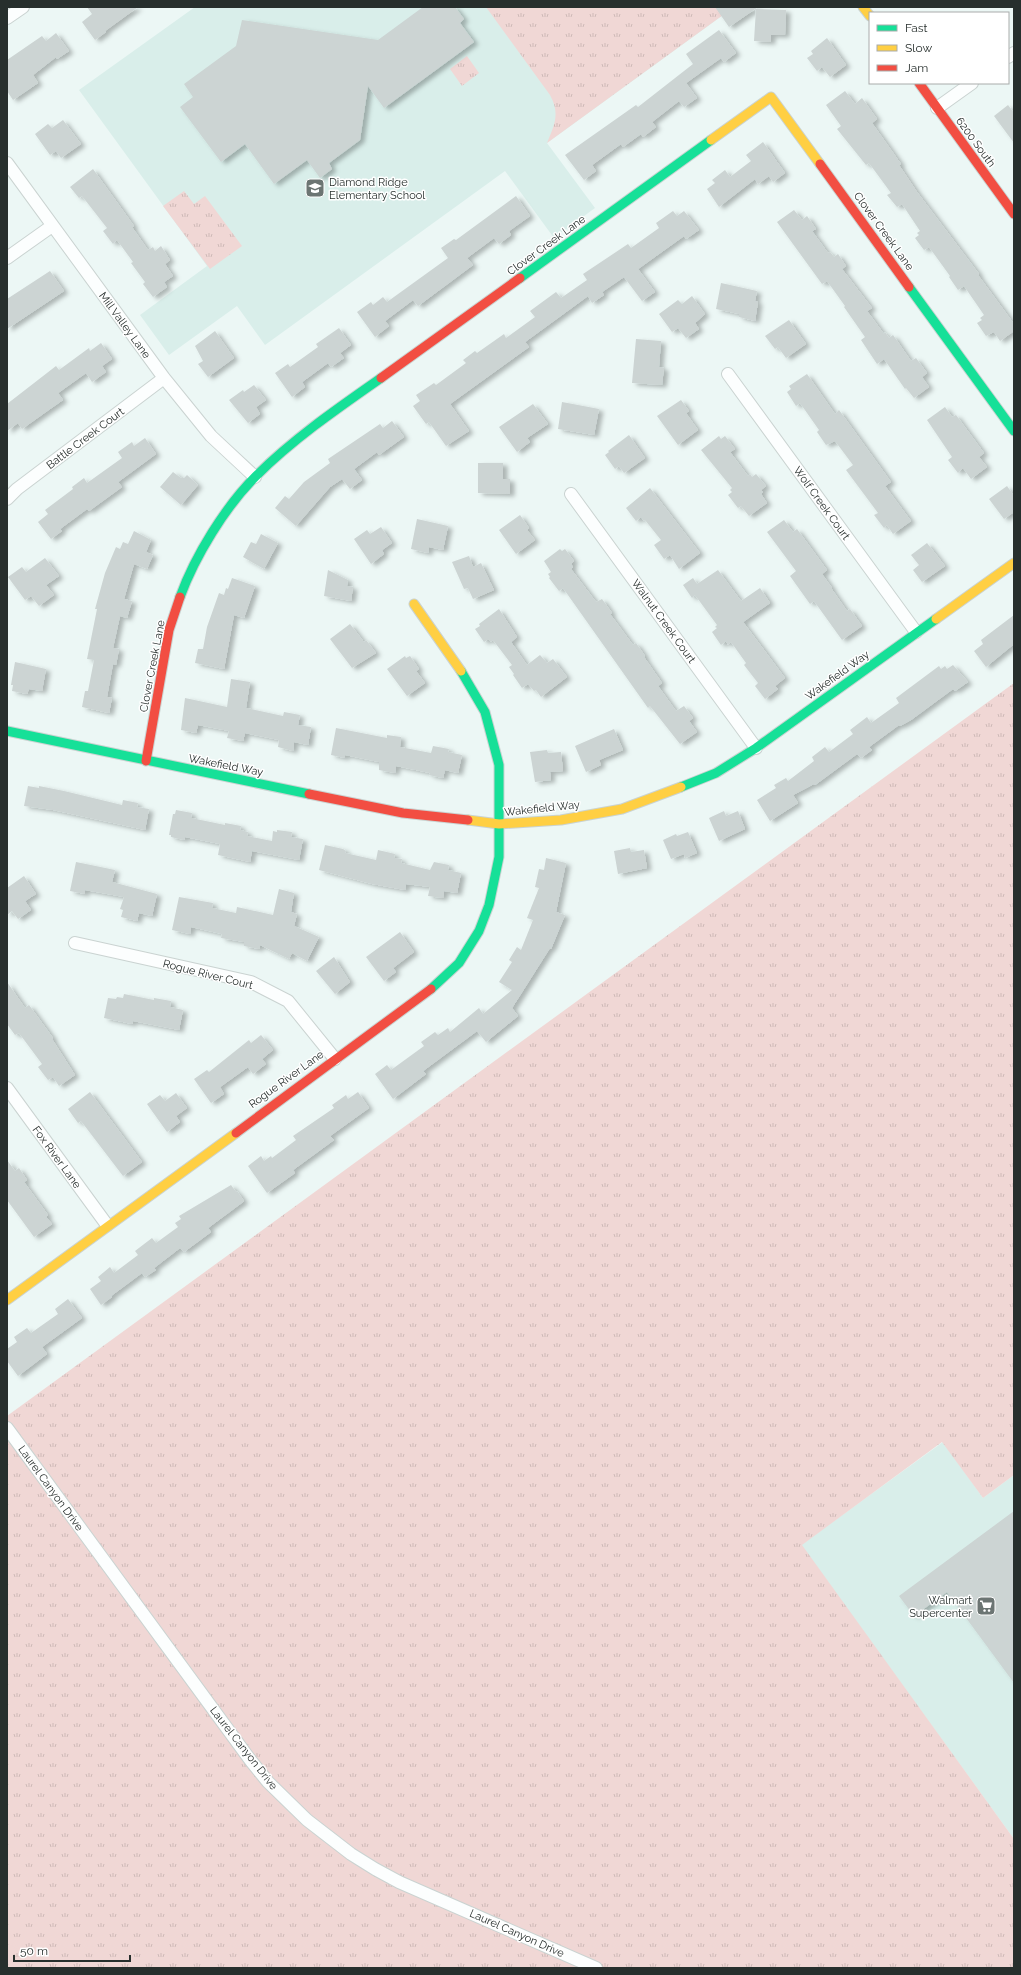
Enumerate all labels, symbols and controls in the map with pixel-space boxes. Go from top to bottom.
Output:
legend [869,12,1009,84]
text: Fast [905,21,928,35]
text: Slow [905,41,932,55]
text: Jam [905,61,928,75]
street label: 6200 South [953,115,998,170]
place label: Diamond Ridge Elementary School [329,176,425,202]
school or university icon: Diamond Ridge Elementary School [304,177,326,199]
street label: Clover Creek Lane [851,190,917,273]
street label: Clover Creek Lane [505,212,588,278]
street label: Mill Valley Lane [96,289,153,362]
street label: Battle Creek Court [44,405,127,472]
street label: Wolf Creek Court [791,464,853,543]
street label: Walnut Creek Court [629,577,699,666]
street label: Clover Creek Lane [137,618,168,713]
street label: Wakefield Way [803,648,872,703]
street label: Wakefield Way [187,752,264,779]
street label: Wakefield Way [504,798,580,819]
street label: Rogue River Court [161,957,255,992]
street label: Rogue River Lane [246,1048,327,1111]
street label: Fox River Lane [30,1124,84,1192]
street label: Laurel Canyon Drive [15,1443,86,1534]
place label: Walmart Supercenter [909,1594,972,1620]
supermarket icon: Walmart Supercenter [975,1595,997,1617]
street label: Laurel Canyon Drive [207,1704,281,1793]
street label: Laurel Canyon Drive [467,1907,567,1960]
scale bar [14,1937,130,1963]
text: 50 m [20,1944,48,1958]

